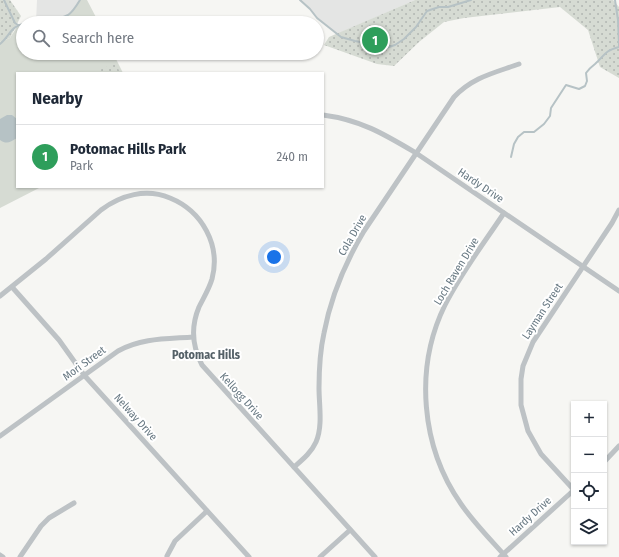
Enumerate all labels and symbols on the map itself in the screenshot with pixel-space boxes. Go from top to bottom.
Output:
pin: 1 [362,25,388,55]
street label: Hardy Drive [455,165,506,205]
street label: Cola Drive [335,212,369,258]
street label: Loch Raven Drive [431,235,482,307]
your location [264,247,284,267]
street label: Layman Street [519,280,566,342]
street label: Mori Street [60,343,109,383]
district label: Potomac Hills [172,348,241,362]
street label: Kellogg Drive [217,370,266,423]
street label: Nelway Drive [111,391,160,443]
street label: Hardy Drive [507,494,554,539]

